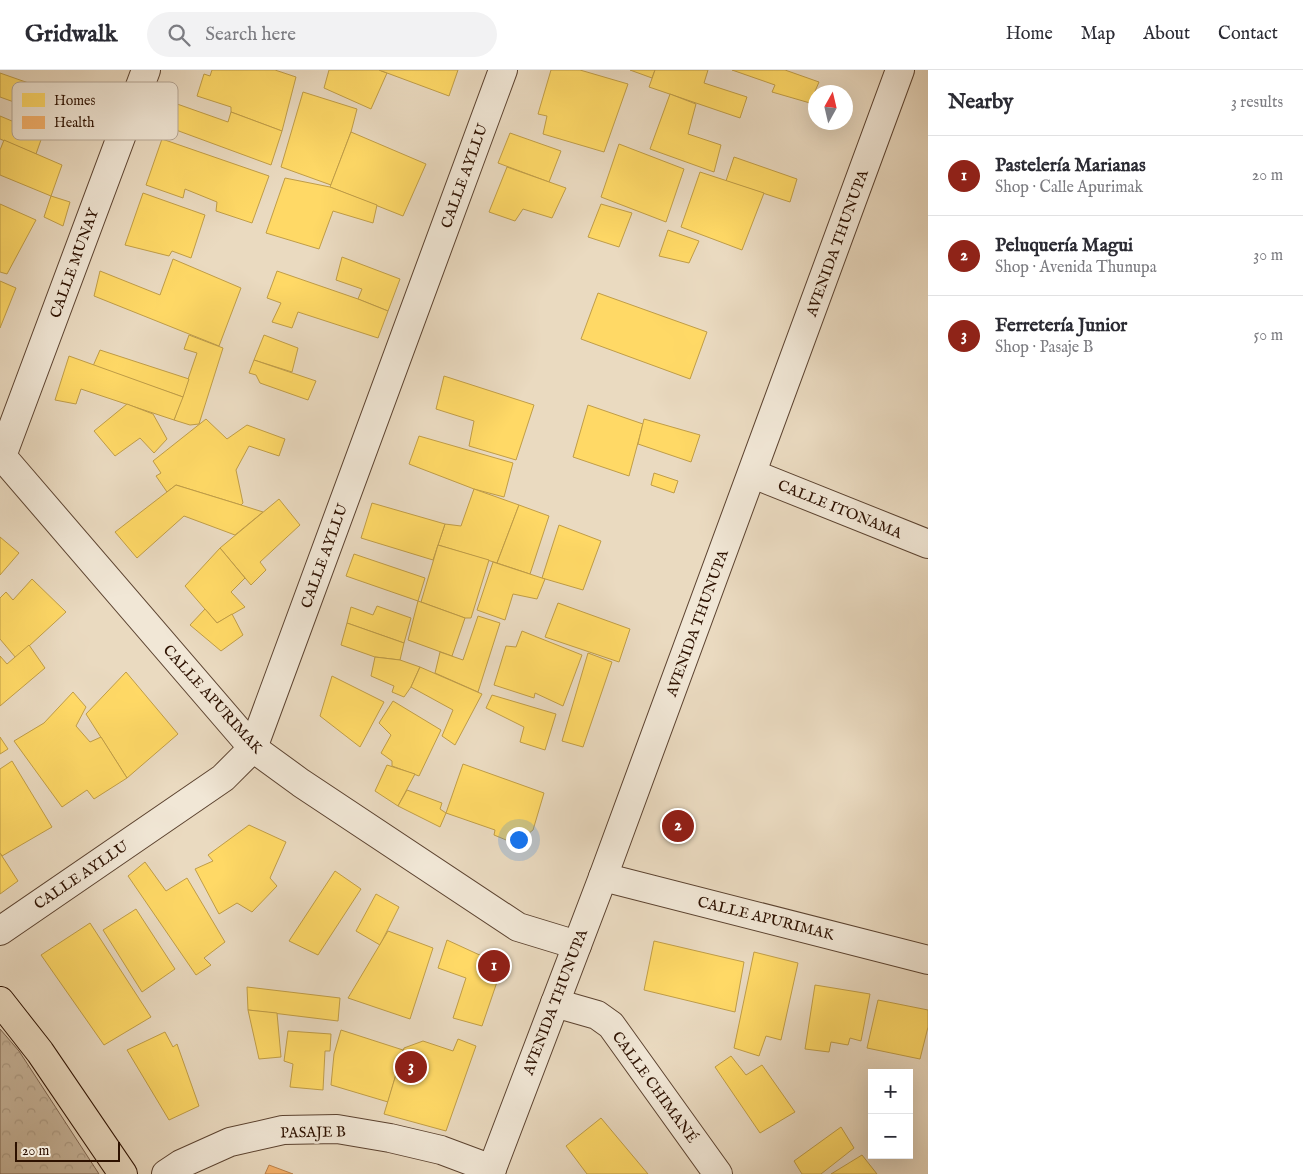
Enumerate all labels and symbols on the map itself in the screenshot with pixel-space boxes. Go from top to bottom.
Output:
legend [12,82,178,140]
north arrow [808,85,853,130]
text: Homes [54,92,96,110]
text: Health [54,114,95,132]
street label: CALLE AYLLU [437,121,492,231]
street label: AVENIDA THUNUPA [802,166,873,320]
street label: CALLE MUNAY [46,205,103,321]
street label: CALLE ITONAMA [775,476,906,543]
street label: CALLE AYLLU [297,501,352,611]
street label: AVENIDA THUNUPA [662,546,733,700]
street label: CALLE APURIMAK [159,641,267,758]
pin: 2 [662,807,694,845]
your location [506,827,532,853]
street label: CALLE AYLLU [30,837,132,914]
street label: CALLE APURIMAK [696,892,836,945]
street label: AVENIDA THUNUPA [518,926,592,1079]
pin: 1 [478,947,510,985]
street label: CALLE CHIMANÉ [608,1028,702,1147]
pin: 3 [395,1048,427,1086]
street label: PASAJE B [280,1122,346,1143]
scale bar [15,1139,120,1162]

